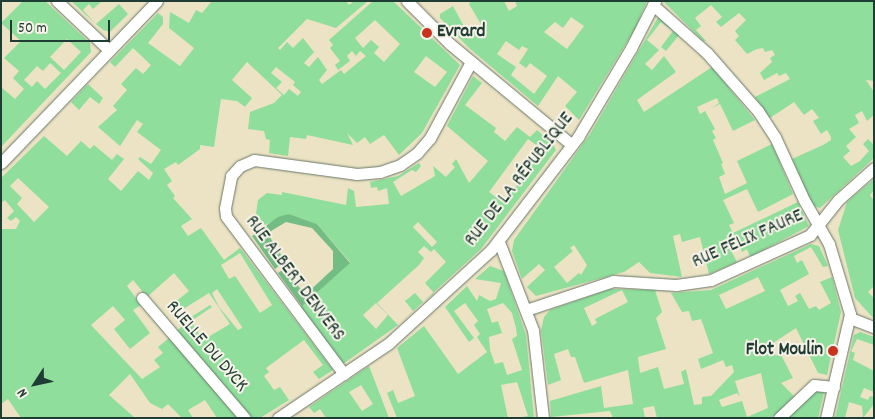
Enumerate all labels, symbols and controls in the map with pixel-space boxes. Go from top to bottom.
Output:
scale bar [12,10,112,42]
text: 50 m [18,18,47,40]
place label: Evrard [437,22,485,44]
marker: Evrard [421,27,433,39]
street label: RUE DE LA RÉPUBLIQUE [461,108,579,252]
street label: RUE FÉLIX FAURE [689,205,807,275]
street label: RUE ALBERT DENVERS [239,212,349,346]
street label: RUELLE DU DYCK [160,297,252,397]
place label: Flot Moulin [746,340,823,362]
marker: Flot Moulin [827,345,839,357]
north arrow [10,359,60,409]
text: N [13,384,33,401]

